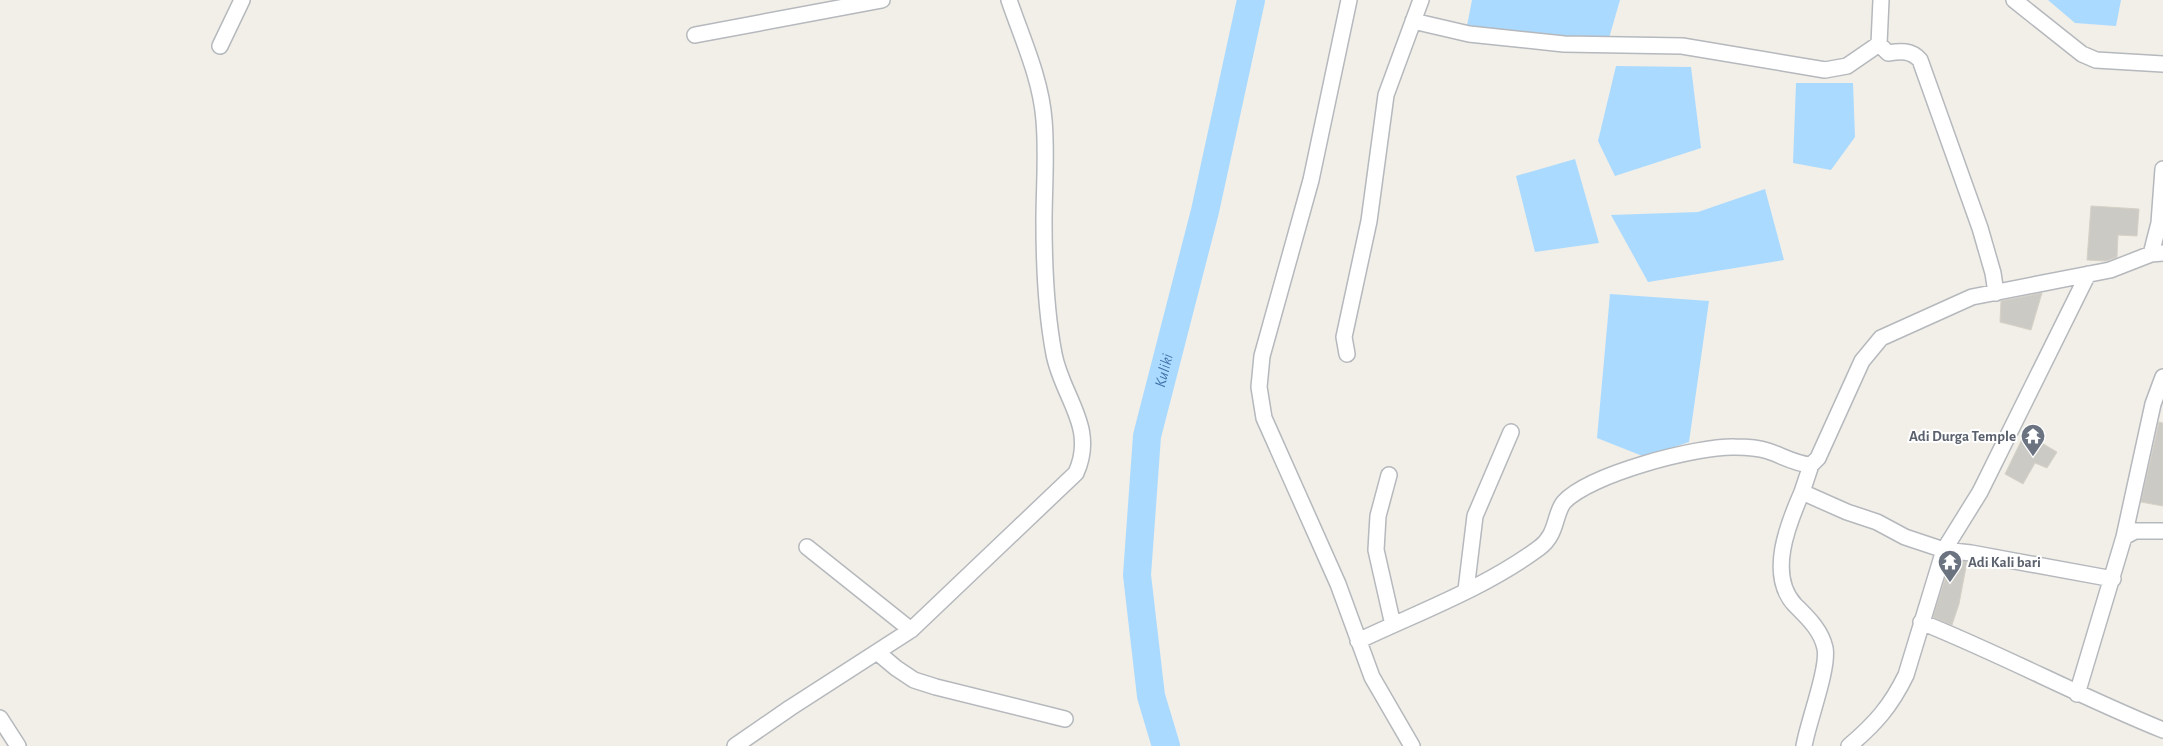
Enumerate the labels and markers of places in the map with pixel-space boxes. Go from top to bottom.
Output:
temple icon: Adi Durga Temple [2020,423,2046,457]
place label: Adi Durga Temple [1909,429,2016,444]
temple icon: Adi Kali bari [1937,549,1963,583]
place label: Adi Kali bari [1968,555,2041,570]

